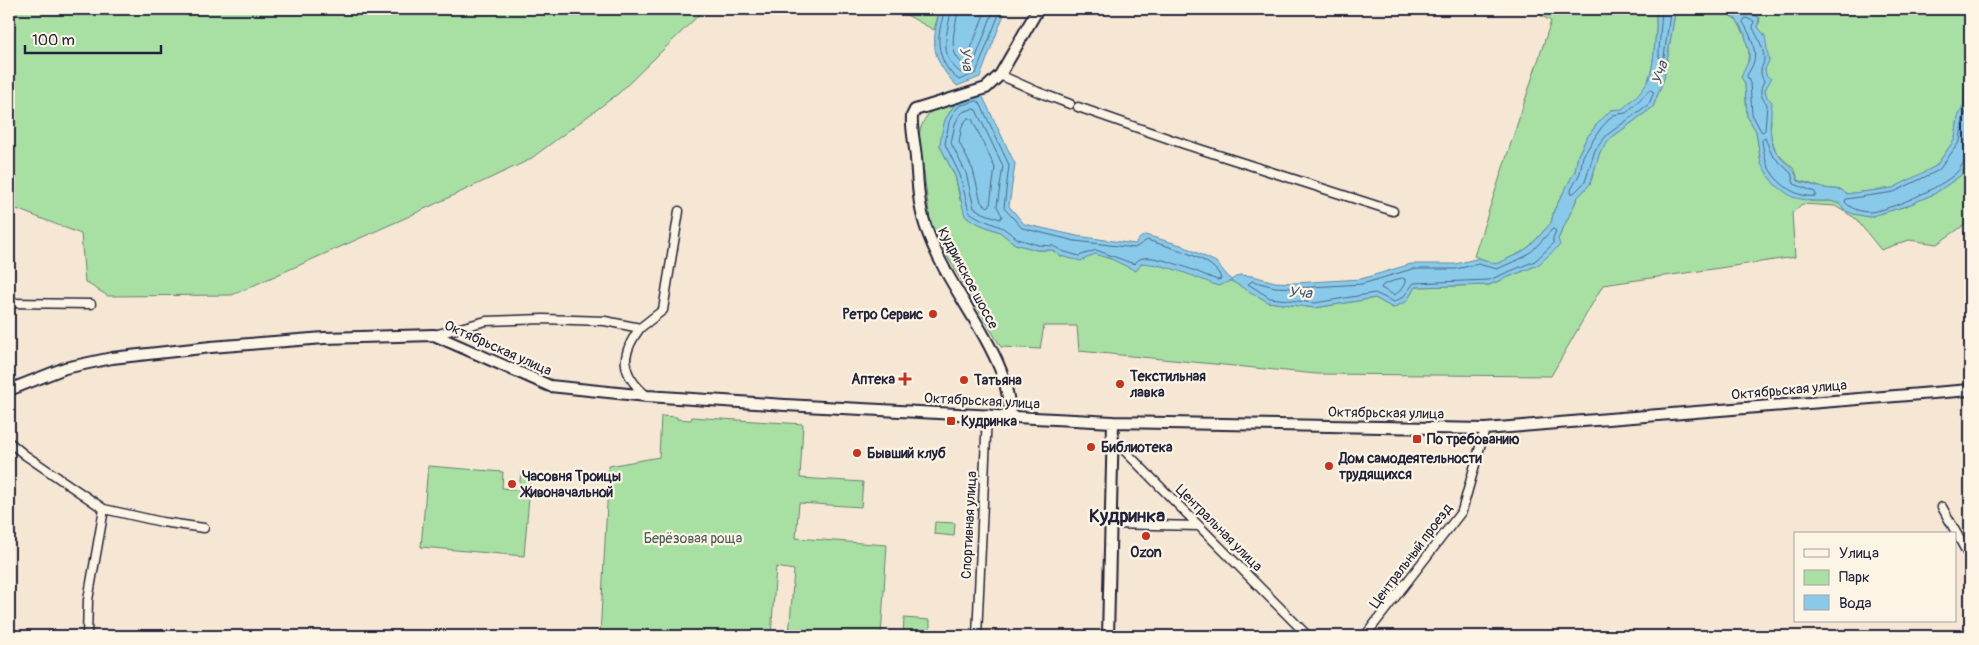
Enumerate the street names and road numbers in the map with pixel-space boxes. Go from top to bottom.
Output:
street label: Кудринское шоссе [934,224,1002,332]
street label: Октябрьская улица [442,317,554,379]
street label: Октябрьская улица [1730,376,1848,404]
street label: Октябрьская улица [924,389,1040,413]
street label: Октябрьская улица [1328,403,1444,423]
street label: Спортивная улица [958,471,980,579]
street label: Центральная улица [1172,481,1266,575]
street label: Центральный проезд [1366,500,1456,612]

